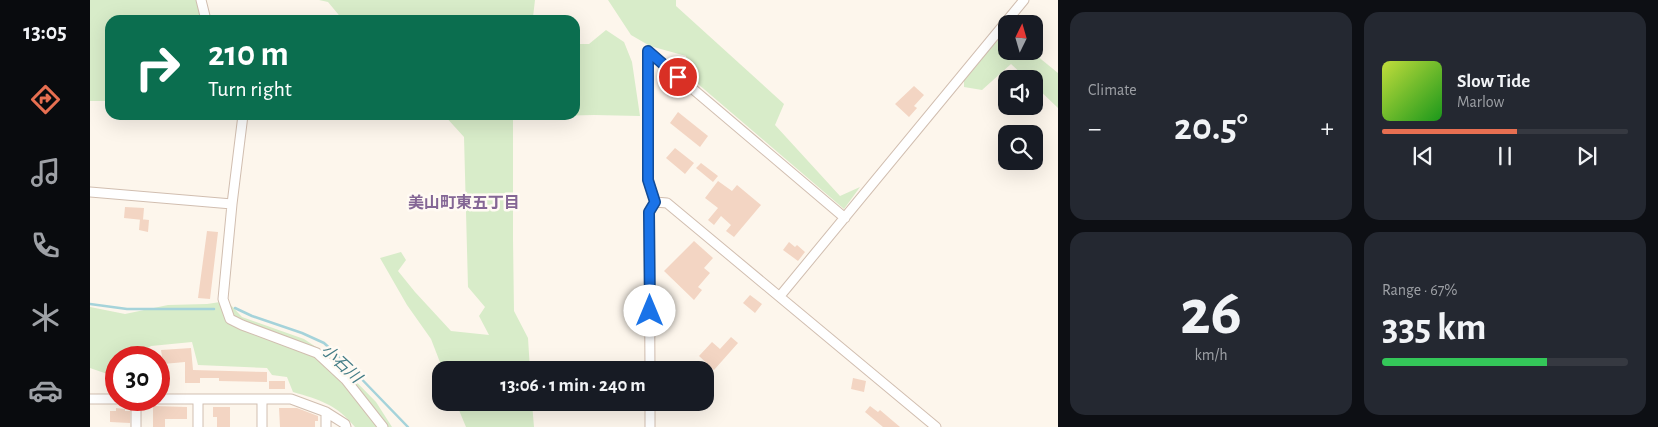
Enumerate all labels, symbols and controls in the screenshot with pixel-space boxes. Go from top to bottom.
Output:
north arrow [998,15,1042,60]
map controls [998,15,1043,170]
text: 13:05 [23,21,67,43]
icon: right [125,35,190,100]
text: 210 m [208,37,289,72]
pin [657,56,699,98]
icon: arrive [664,63,692,91]
button: sound [998,70,1043,115]
text: Slow Tide [1457,72,1530,91]
text: Turn right [208,78,292,100]
icon: directions [28,82,63,117]
text: Climate [1088,82,1137,98]
text: Marlow [1457,94,1504,110]
text: 20.5° [1174,109,1248,147]
text: − [1088,115,1101,143]
text: + [1321,115,1334,143]
button: search [998,125,1043,170]
icon: previous [1409,142,1437,170]
icon: pause [1491,142,1519,170]
icon: next [1573,142,1601,170]
icon: music [28,155,63,190]
district label: 美山町東五丁目 [408,194,520,211]
icon: phone [28,228,63,263]
text: 26 [1180,281,1242,346]
text: Range · 67% [1382,282,1458,298]
position arrow [623,284,675,336]
icon: climate [28,300,63,335]
text: 335 km [1382,309,1486,347]
water label: 小石川 [318,341,366,387]
speed limit sign: 30 [105,346,170,411]
text: km/h [1194,347,1228,363]
icon: car [28,373,63,408]
text: 13:06 · 1 min · 240 m [500,376,646,395]

